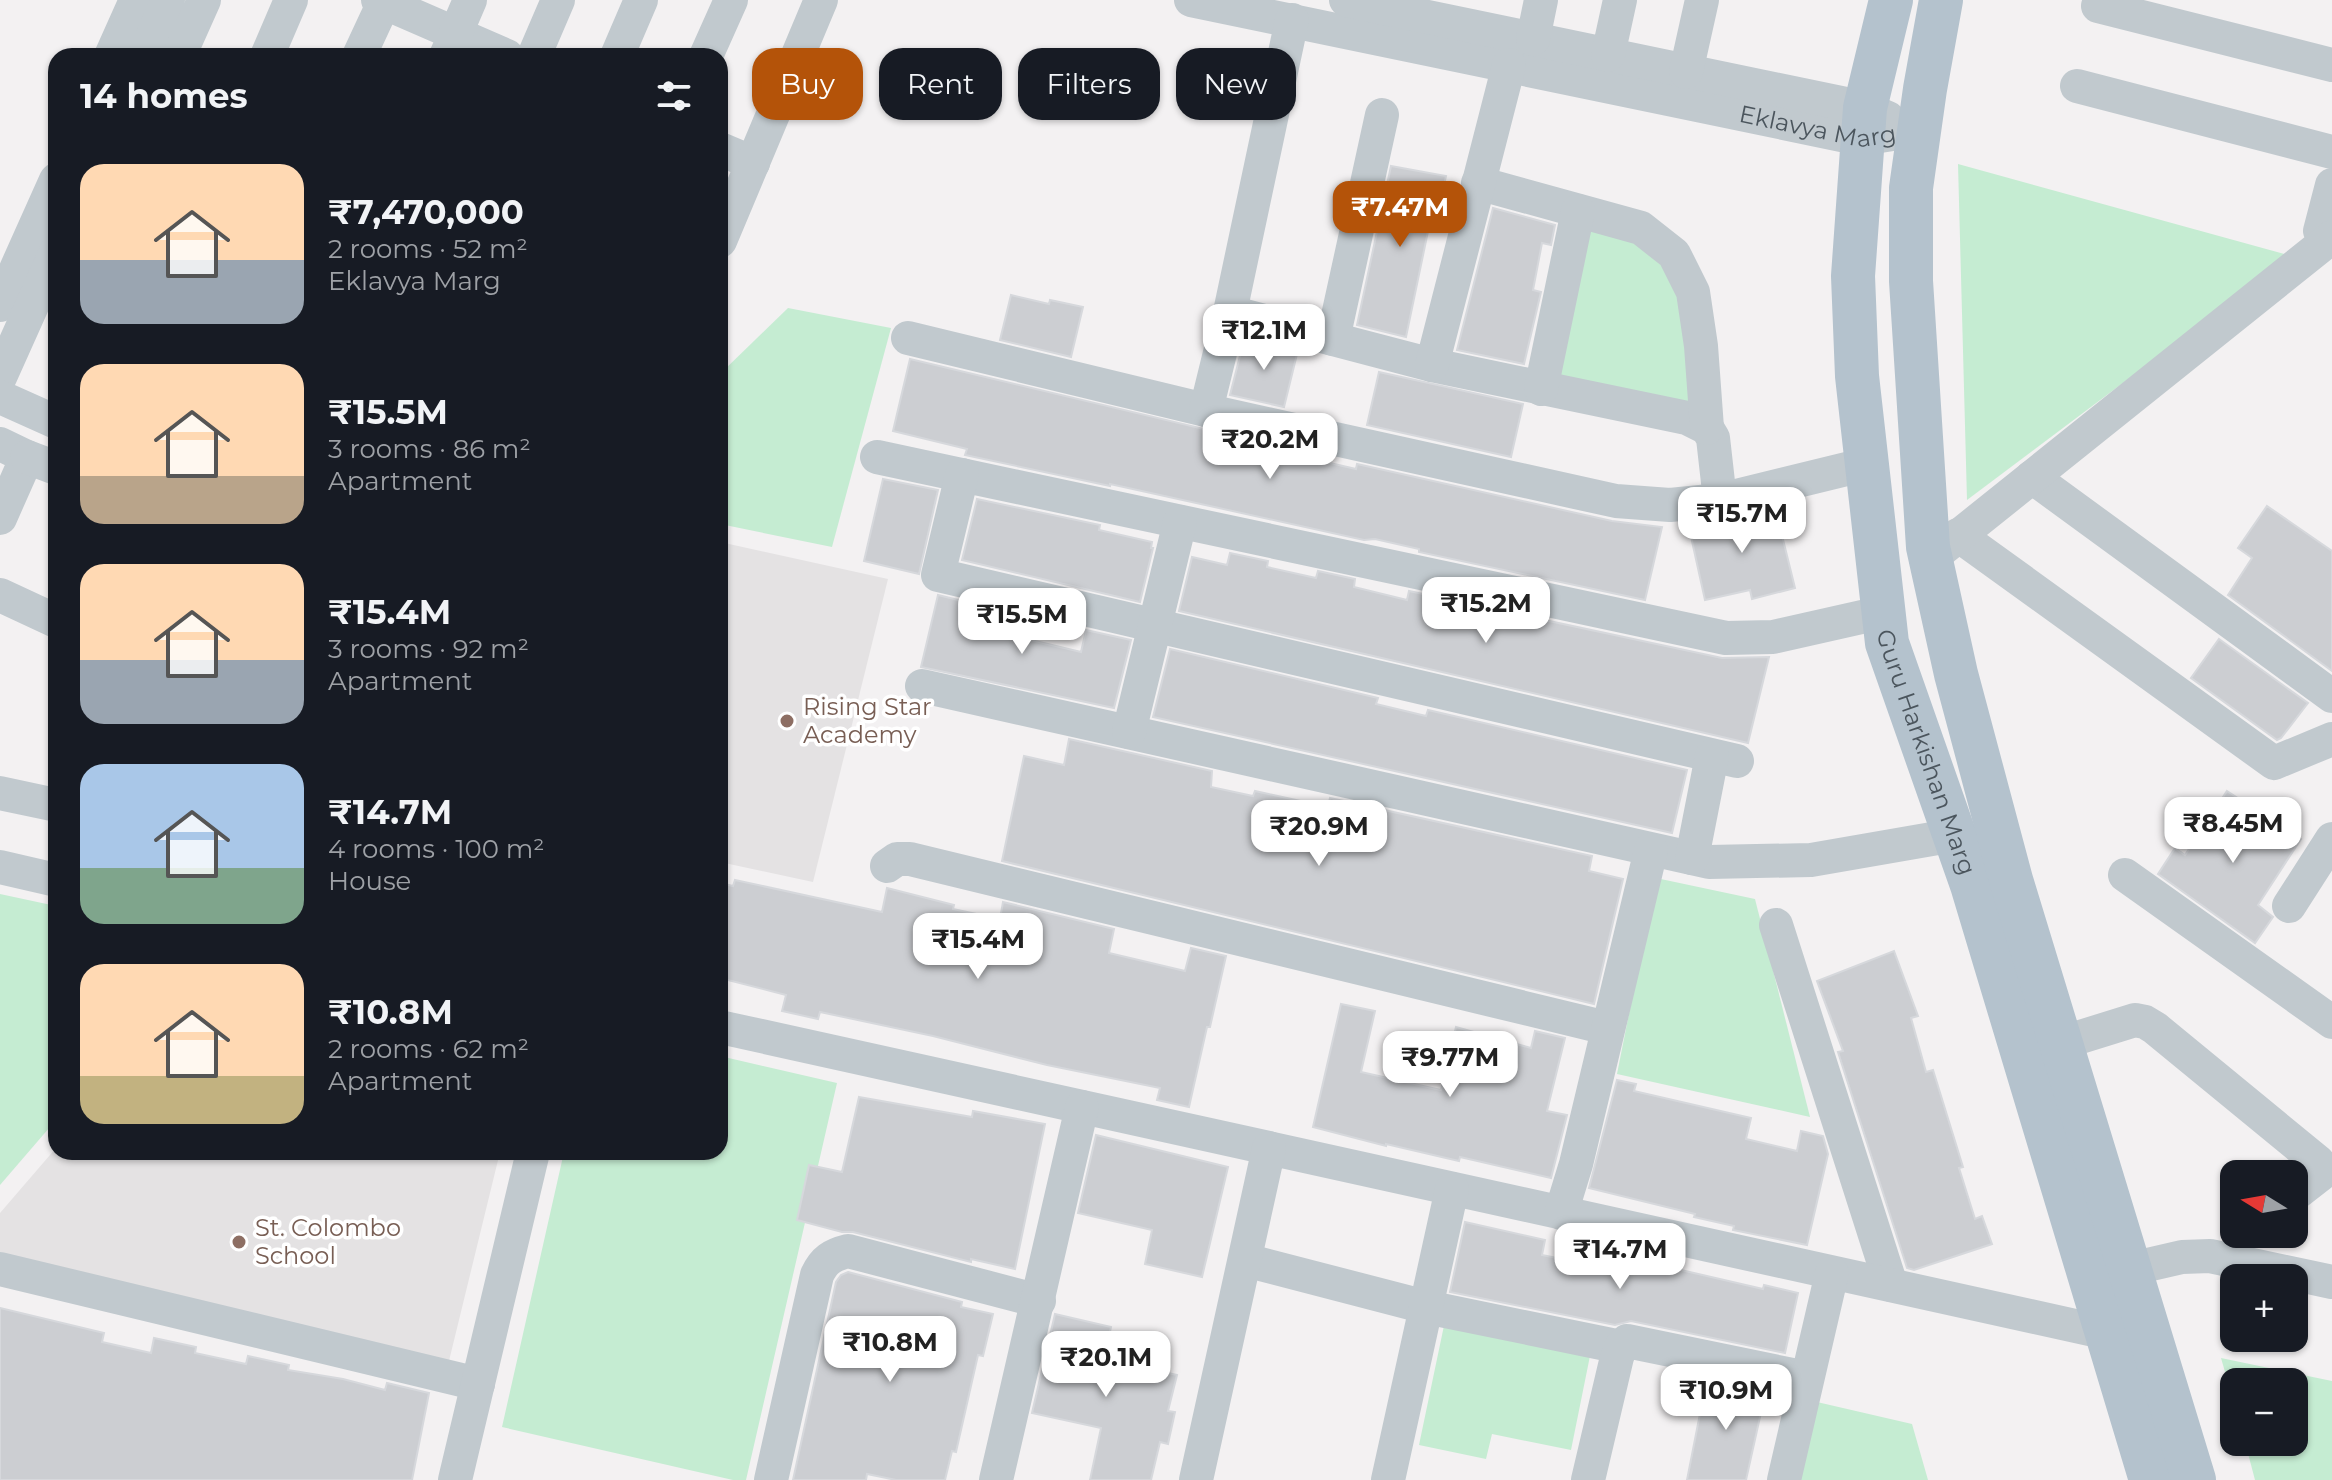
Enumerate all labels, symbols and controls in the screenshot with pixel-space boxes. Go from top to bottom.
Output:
chip: Buy [752,48,863,120]
chip: Rent [879,48,1002,120]
chip: Filters [1018,48,1160,120]
chip: New [1176,48,1296,120]
icon: filters [652,74,696,118]
text: 14 homes [80,75,248,117]
street label: Eklavya Marg [1737,99,1898,154]
pin: ₹7.47M [1335,181,1465,249]
text: ₹7,470,000 [328,191,524,233]
text: ₹7.47M [1351,191,1449,223]
icon: home [144,196,240,292]
text: 2 rooms · 52 m² [328,233,528,265]
text: Eklavya Marg [328,265,501,297]
pin: ₹12.1M [1199,304,1329,372]
text: ₹12.1M [1221,314,1307,346]
text: ₹15.5M [328,391,448,433]
icon: home [144,396,240,492]
pin: ₹20.2M [1205,413,1335,481]
text: ₹20.2M [1221,423,1319,455]
text: 3 rooms · 86 m² [328,433,531,465]
text: Apartment [328,465,472,497]
pin: ₹15.7M [1677,487,1807,555]
text: ₹15.7M [1696,497,1788,529]
pin: ₹15.2M [1421,577,1551,645]
text: ₹15.2M [1440,587,1532,619]
pin: ₹15.5M [957,588,1087,656]
text: ₹15.4M [328,591,451,633]
icon: home [144,596,240,692]
text: ₹15.5M [976,598,1068,630]
street label: Guru Harkishan Marg [1872,628,1982,879]
text: 3 rooms · 92 m² [328,633,529,665]
text: Apartment [328,665,472,697]
place label: Rising Star Academy [803,692,932,749]
marker: Rising Star Academy [778,712,796,730]
text: ₹14.7M [328,791,452,833]
icon: home [144,796,240,892]
pin: ₹8.45M [2168,797,2298,865]
pin: ₹20.9M [1254,800,1384,868]
text: ₹8.45M [2182,807,2284,839]
text: ₹20.9M [1269,810,1369,842]
text: 4 rooms · 100 m² [328,833,545,865]
text: House [328,865,411,897]
pin: ₹15.4M [913,913,1043,981]
text: ₹15.4M [931,923,1025,955]
text: ₹10.8M [328,991,453,1033]
icon: home [144,996,240,1092]
pin: ₹9.77M [1385,1031,1515,1099]
text: 2 rooms · 62 m² [328,1033,529,1065]
text: ₹9.77M [1401,1041,1499,1073]
text: Apartment [328,1065,472,1097]
north arrow [2220,1160,2308,1248]
map controls [2220,1160,2308,1456]
place label: St. Colombo School [255,1213,401,1270]
pin: ₹14.7M [1555,1223,1685,1291]
marker: St. Colombo School [230,1233,248,1251]
text: ₹14.7M [1573,1233,1667,1265]
button: + [2220,1264,2308,1352]
pin: ₹10.8M [825,1316,955,1384]
text: ₹10.8M [842,1326,938,1358]
pin: ₹20.1M [1041,1331,1171,1399]
text: ₹20.1M [1060,1341,1152,1373]
pin: ₹10.9M [1661,1364,1791,1432]
button: − [2220,1368,2308,1456]
text: ₹10.9M [1679,1374,1773,1406]

